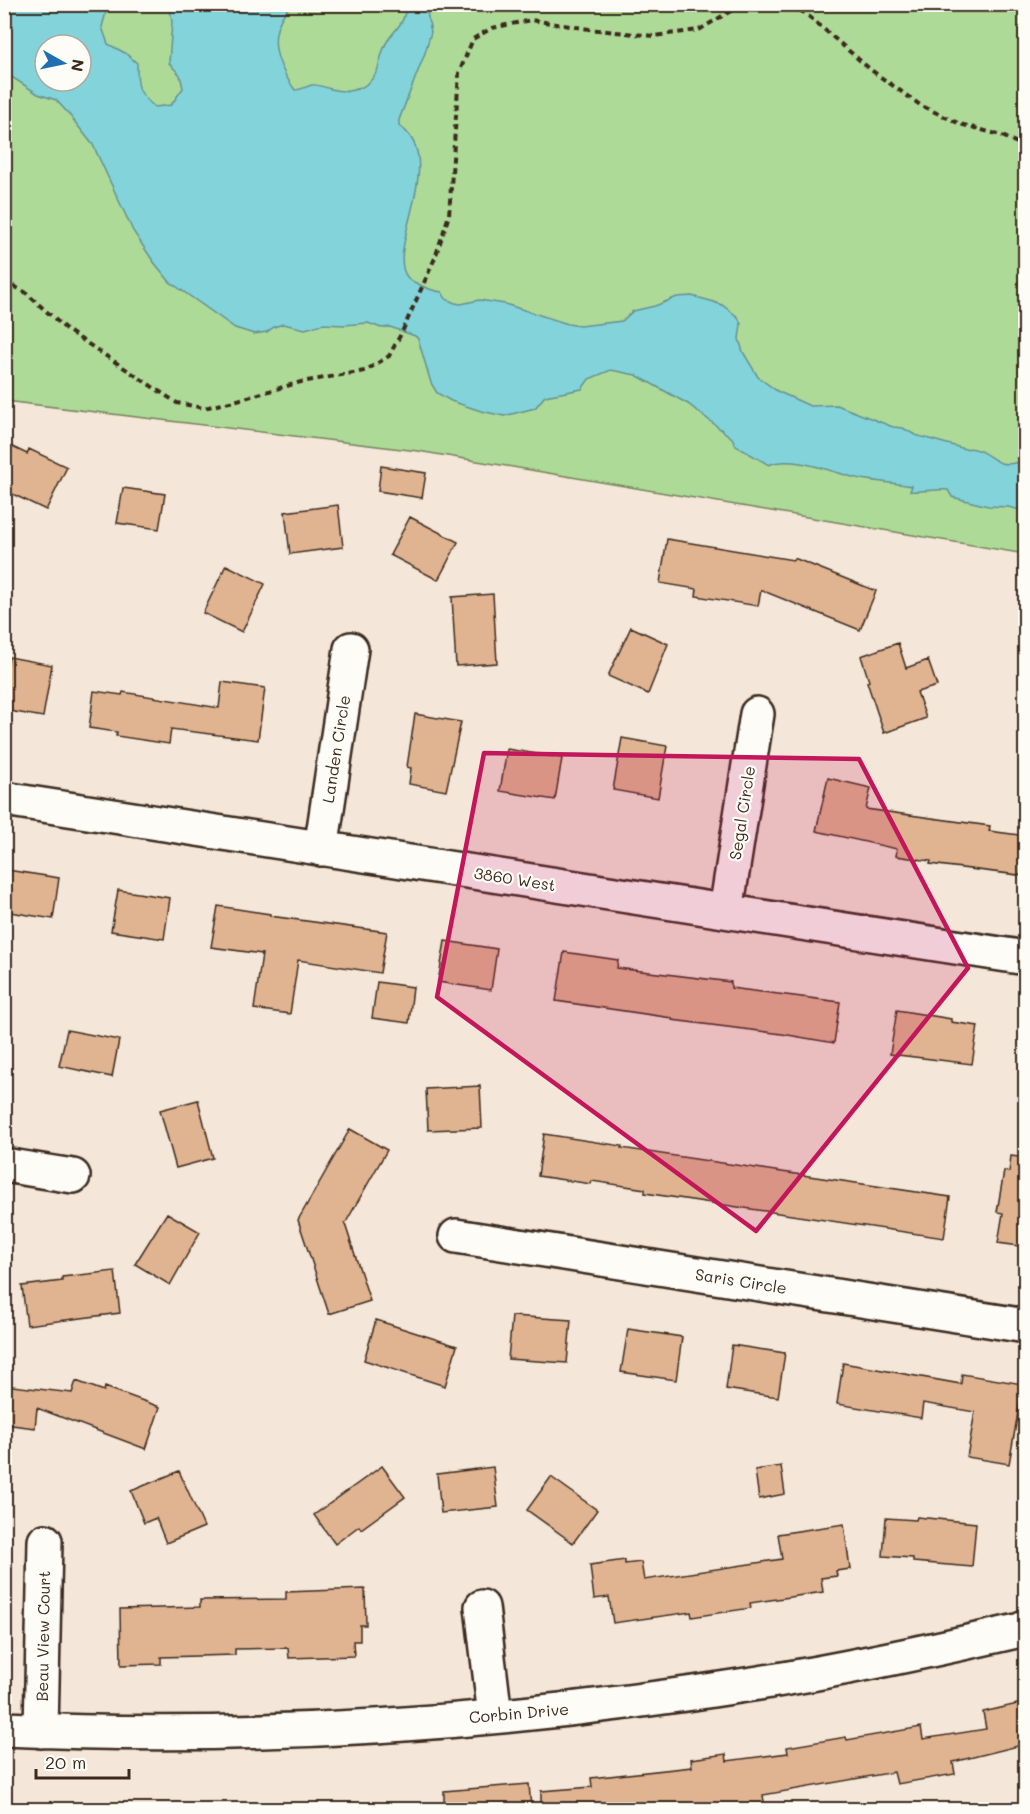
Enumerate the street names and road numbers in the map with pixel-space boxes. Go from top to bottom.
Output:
street label: Landen Circle [317,693,354,804]
street label: Segal Circle [724,764,759,861]
street label: 3860 West [473,862,557,895]
street label: Saris Circle [694,1263,788,1298]
street label: Beau View Court [31,1570,54,1702]
street label: Corbin Drive [468,1698,570,1727]

